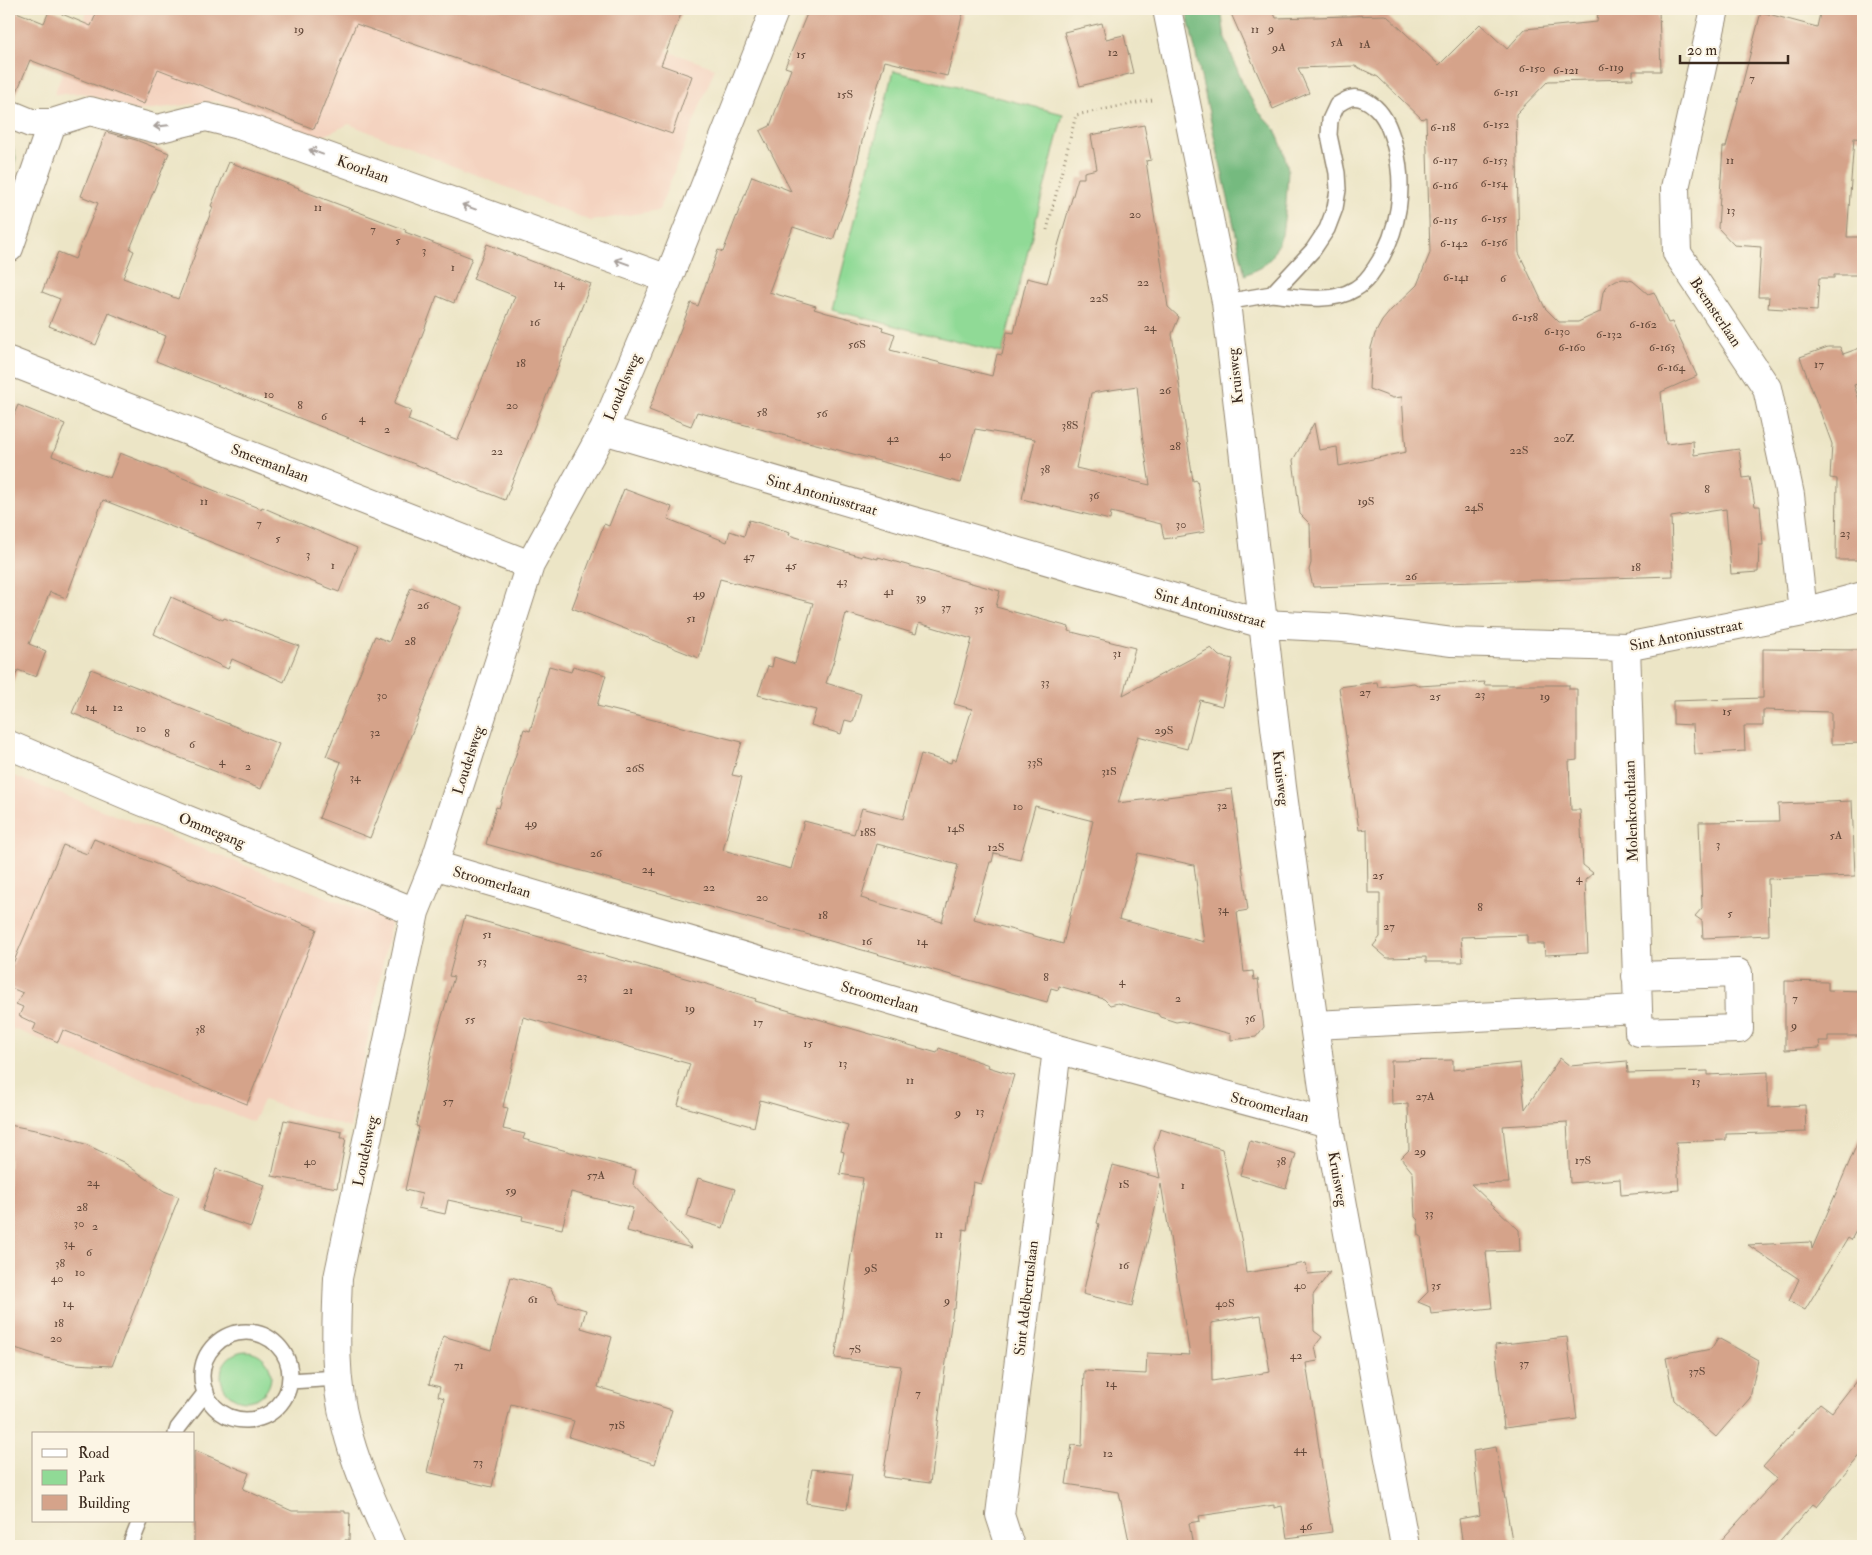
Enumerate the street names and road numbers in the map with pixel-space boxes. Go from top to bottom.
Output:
street label: Koorlaan [334,151,392,188]
street label: Beemsterlaan [1685,274,1746,351]
street label: Kruisweg [1223,347,1248,405]
street label: Loudelsweg [600,350,645,424]
street label: Smeemanlaan [228,440,312,487]
street label: Sint Antoniusstraat [764,471,880,520]
street label: Sint Antoniusstraat [1152,584,1268,633]
street label: Sint Antoniusstraat [1628,615,1744,656]
street label: Loudelsweg [448,723,489,797]
street label: Kruisweg [1268,749,1293,807]
street label: Molenkrochtlaan [1620,760,1643,862]
street label: Ommegang [176,808,249,853]
street label: Stroomerlaan [451,862,533,903]
street label: Stroomerlaan [839,977,921,1018]
street label: Stroomerlaan [1229,1088,1311,1127]
street label: Loudelsweg [349,1114,382,1188]
street label: Kruisweg [1323,1150,1352,1209]
street label: Sint Adelbertuslaan [1010,1239,1043,1357]

